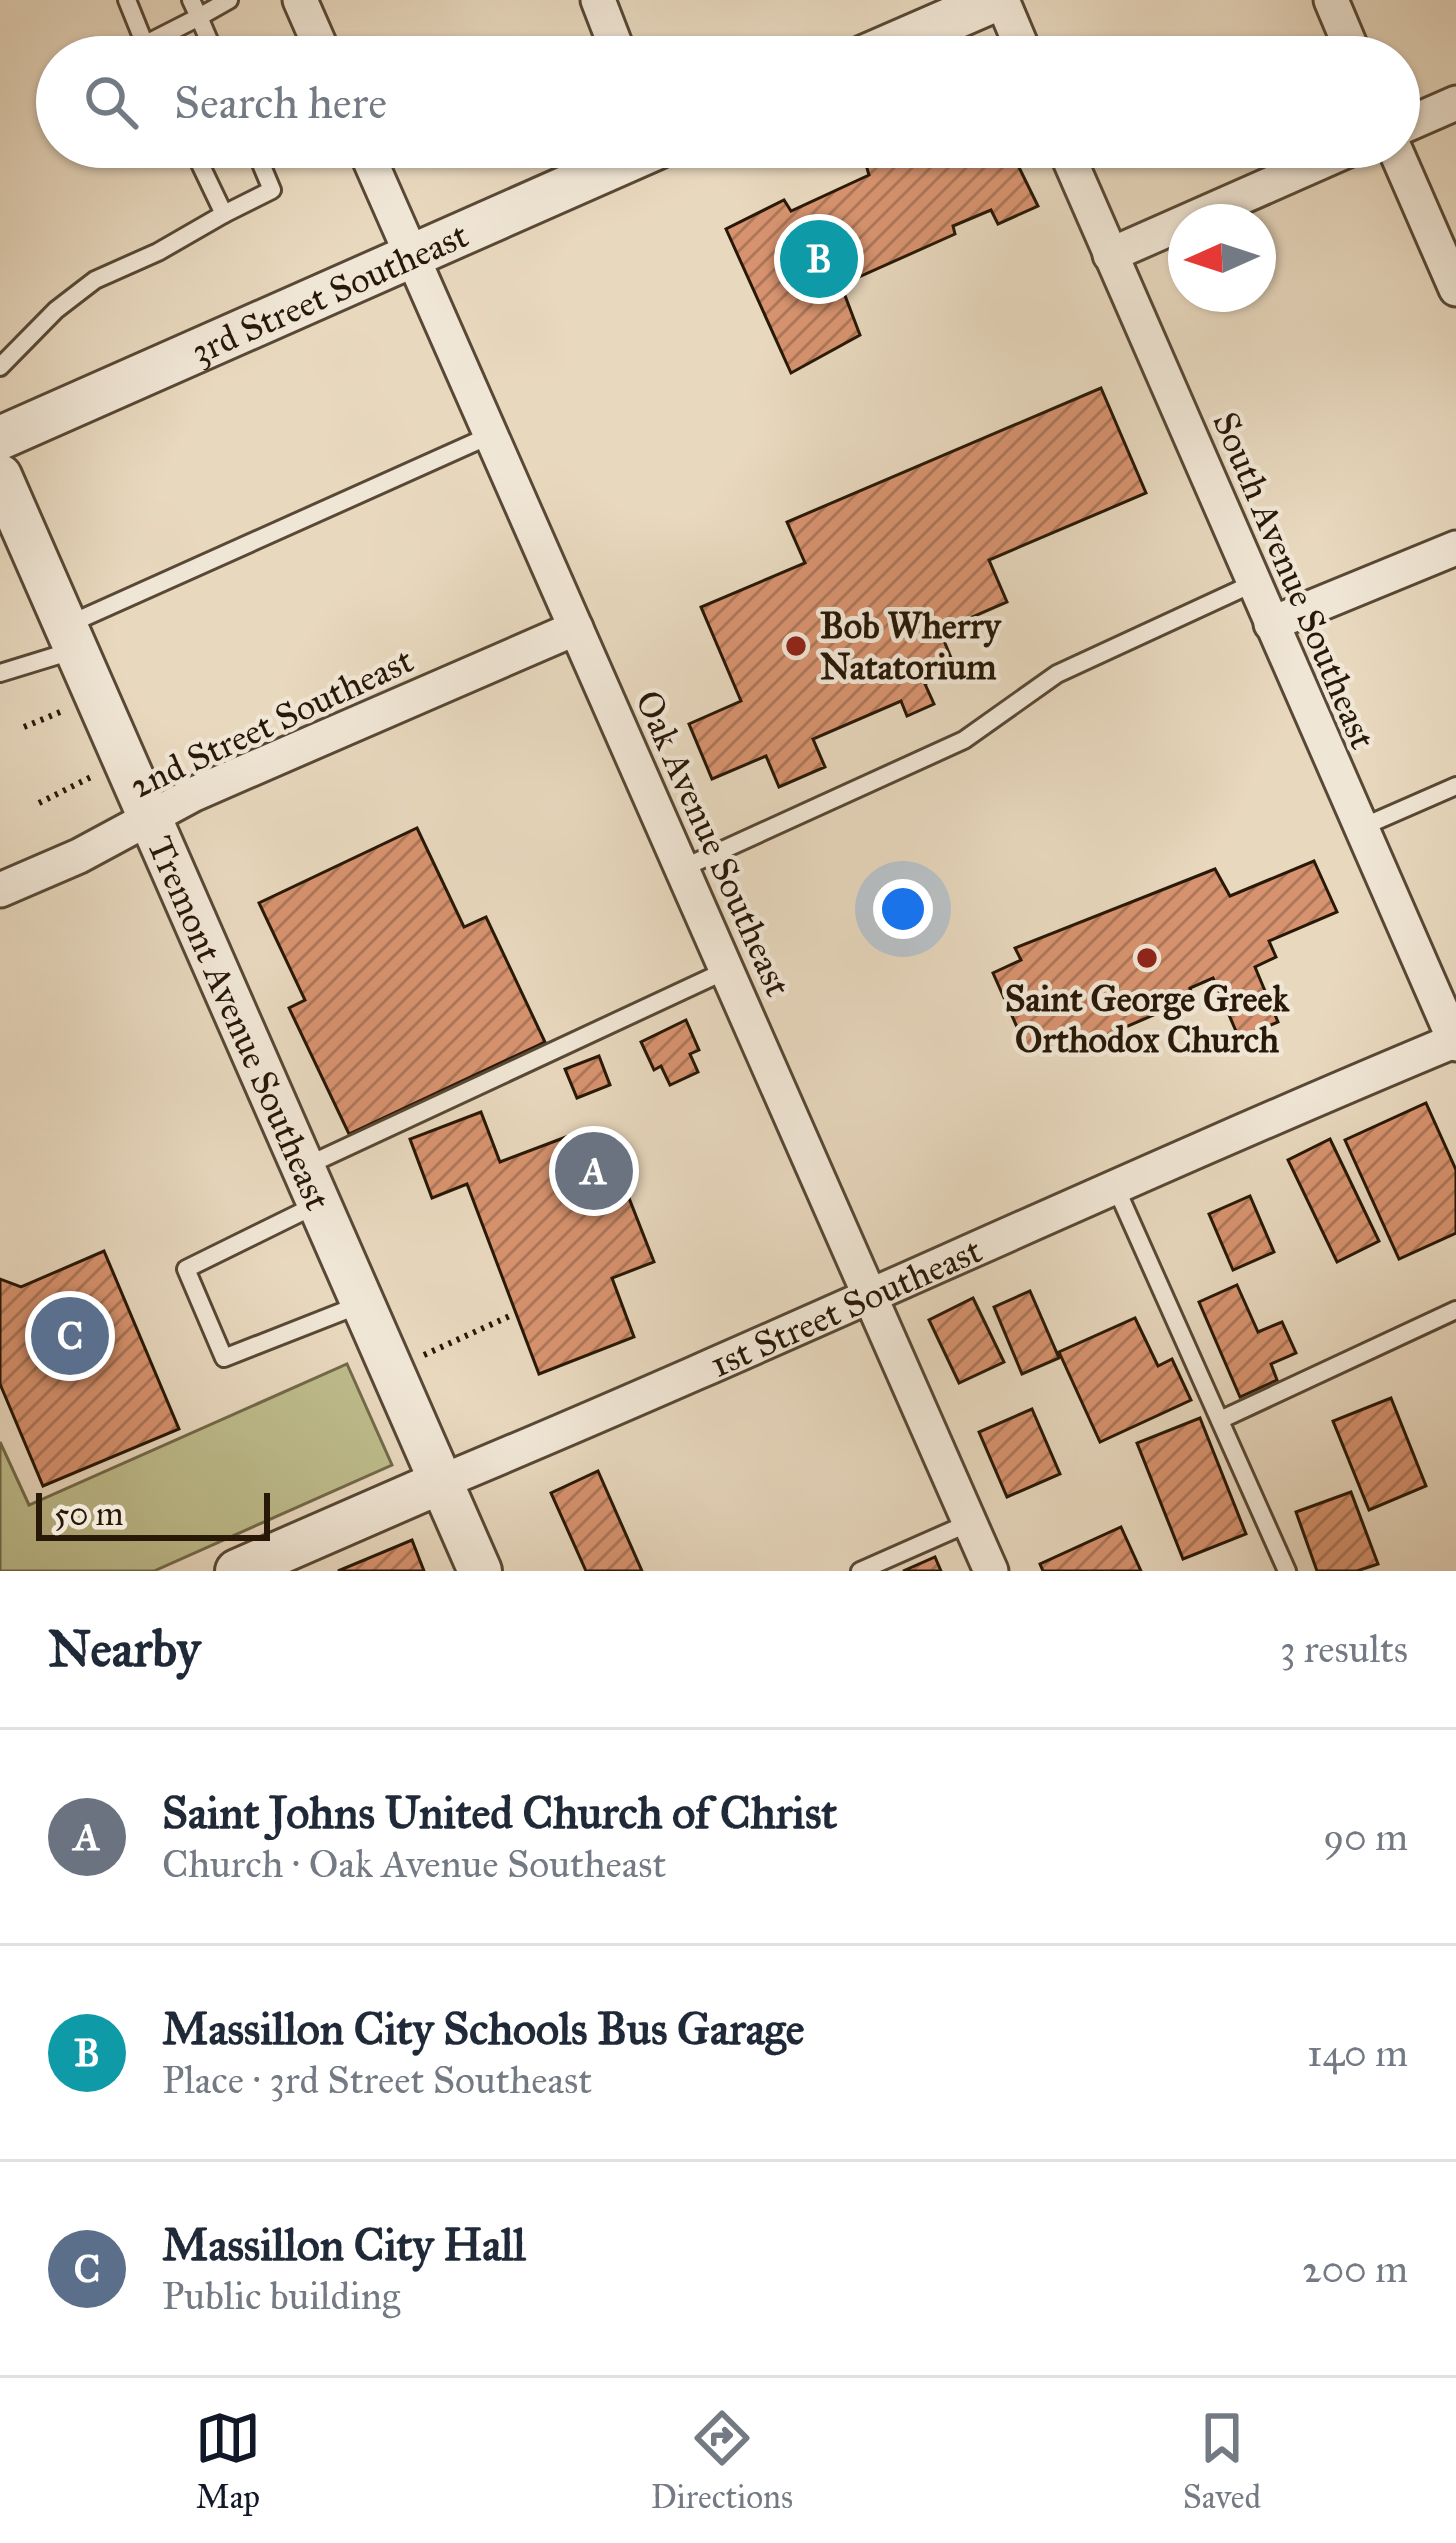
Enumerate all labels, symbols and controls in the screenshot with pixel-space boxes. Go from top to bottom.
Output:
search box [36,36,1420,168]
icon: search [78,69,144,135]
text: Search here [174,75,387,130]
north arrow [1168,204,1276,312]
street label: 3rd Street Southeast [185,213,475,374]
pin: B [780,214,858,304]
street label: South Avenue Southeast [1203,405,1385,756]
place label: Bob Wherry Natatorium [820,604,1002,689]
marker: Bob Wherry Natatorium [783,633,809,659]
street label: 2nd Street Southeast [123,638,420,808]
street label: Oak Avenue Southeast [626,684,800,1003]
street label: Tremont Avenue Southeast [138,830,340,1217]
your location [873,879,933,939]
marker: Saint George Greek Orthodox Church [1134,945,1160,971]
place label: Saint George Greek Orthodox Church [1005,977,1290,1062]
pin: A [555,1126,633,1216]
street label: 1st Street Southeast [704,1228,989,1387]
pin: C [31,1291,109,1381]
scale bar [36,1487,270,1540]
text: 50 m [54,1494,123,1534]
text: Nearby [48,1618,200,1680]
text: 3 results [1280,1625,1408,1673]
text: Saint Johns United Church of Christ [162,1785,837,1840]
text: A [74,1813,100,1861]
text: 90 m [1323,1813,1408,1861]
text: Church · Oak Avenue Southeast [162,1840,666,1888]
text: Massillon City Schools Bus Garage [162,2001,805,2056]
text: B [74,2029,100,2077]
text: 140 m [1307,2029,1408,2077]
text: Place · 3rd Street Southeast [162,2056,592,2104]
text: Massillon City Hall [162,2217,526,2272]
text: C [74,2245,100,2293]
text: 200 m [1302,2245,1408,2293]
text: Public building [162,2272,400,2320]
tab: Map [195,2405,261,2517]
tab: Directions [651,2405,793,2517]
tab: Saved [1183,2405,1261,2517]

